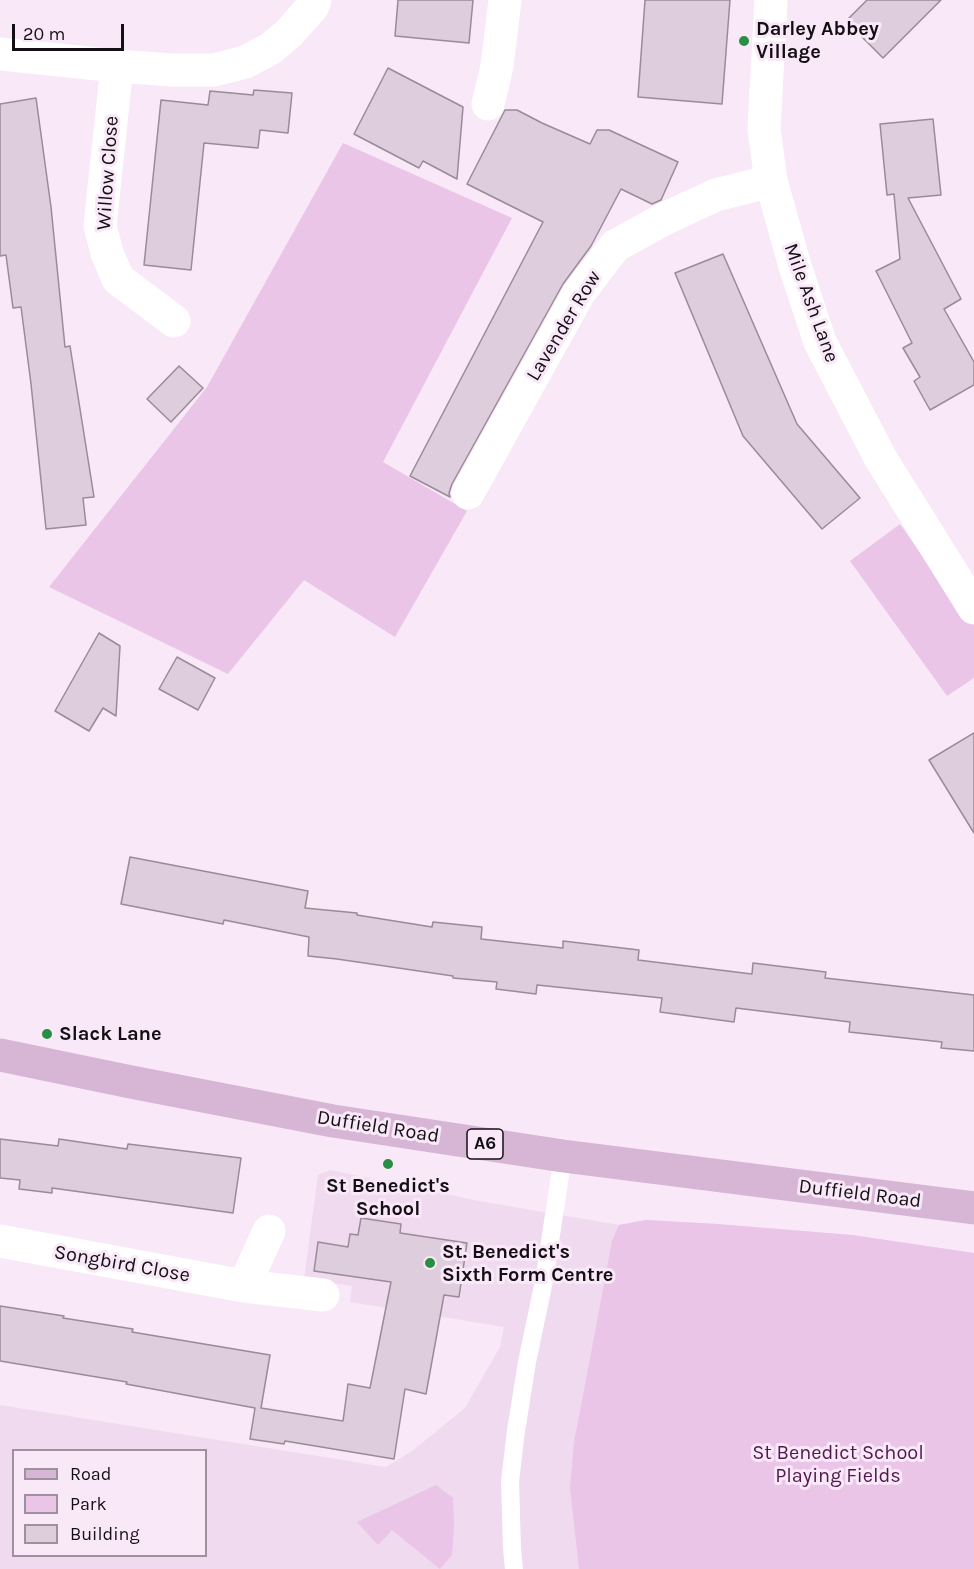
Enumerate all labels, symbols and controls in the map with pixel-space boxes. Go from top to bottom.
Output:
scale bar [15,12,128,50]
place label: Darley Abbey Village [756,17,879,64]
text: 20 m [23,23,65,45]
marker: Darley Abbey Village [737,34,751,48]
street label: Willow Close [92,115,124,231]
street label: Mile Ash Lane [778,240,844,366]
street label: Lavender Row [522,266,606,386]
place label: Slack Lane [59,1022,162,1046]
marker: Slack Lane [40,1027,54,1041]
street label: Duffield Road [315,1105,441,1149]
road number: A6 [467,1129,503,1159]
marker: St Benedict's School [381,1157,395,1171]
place label: St Benedict's School [326,1174,450,1221]
street label: Duffield Road [797,1175,923,1213]
street label: Songbird Close [52,1240,192,1288]
place label: St. Benedict's Sixth Form Centre [442,1240,613,1287]
marker: St. Benedict's Sixth Form Centre [423,1256,437,1270]
park label: St Benedict School Playing Fields [752,1441,924,1488]
legend [12,1449,207,1557]
text: Road [70,1463,111,1485]
text: Park [70,1493,107,1515]
text: Building [70,1523,140,1545]

